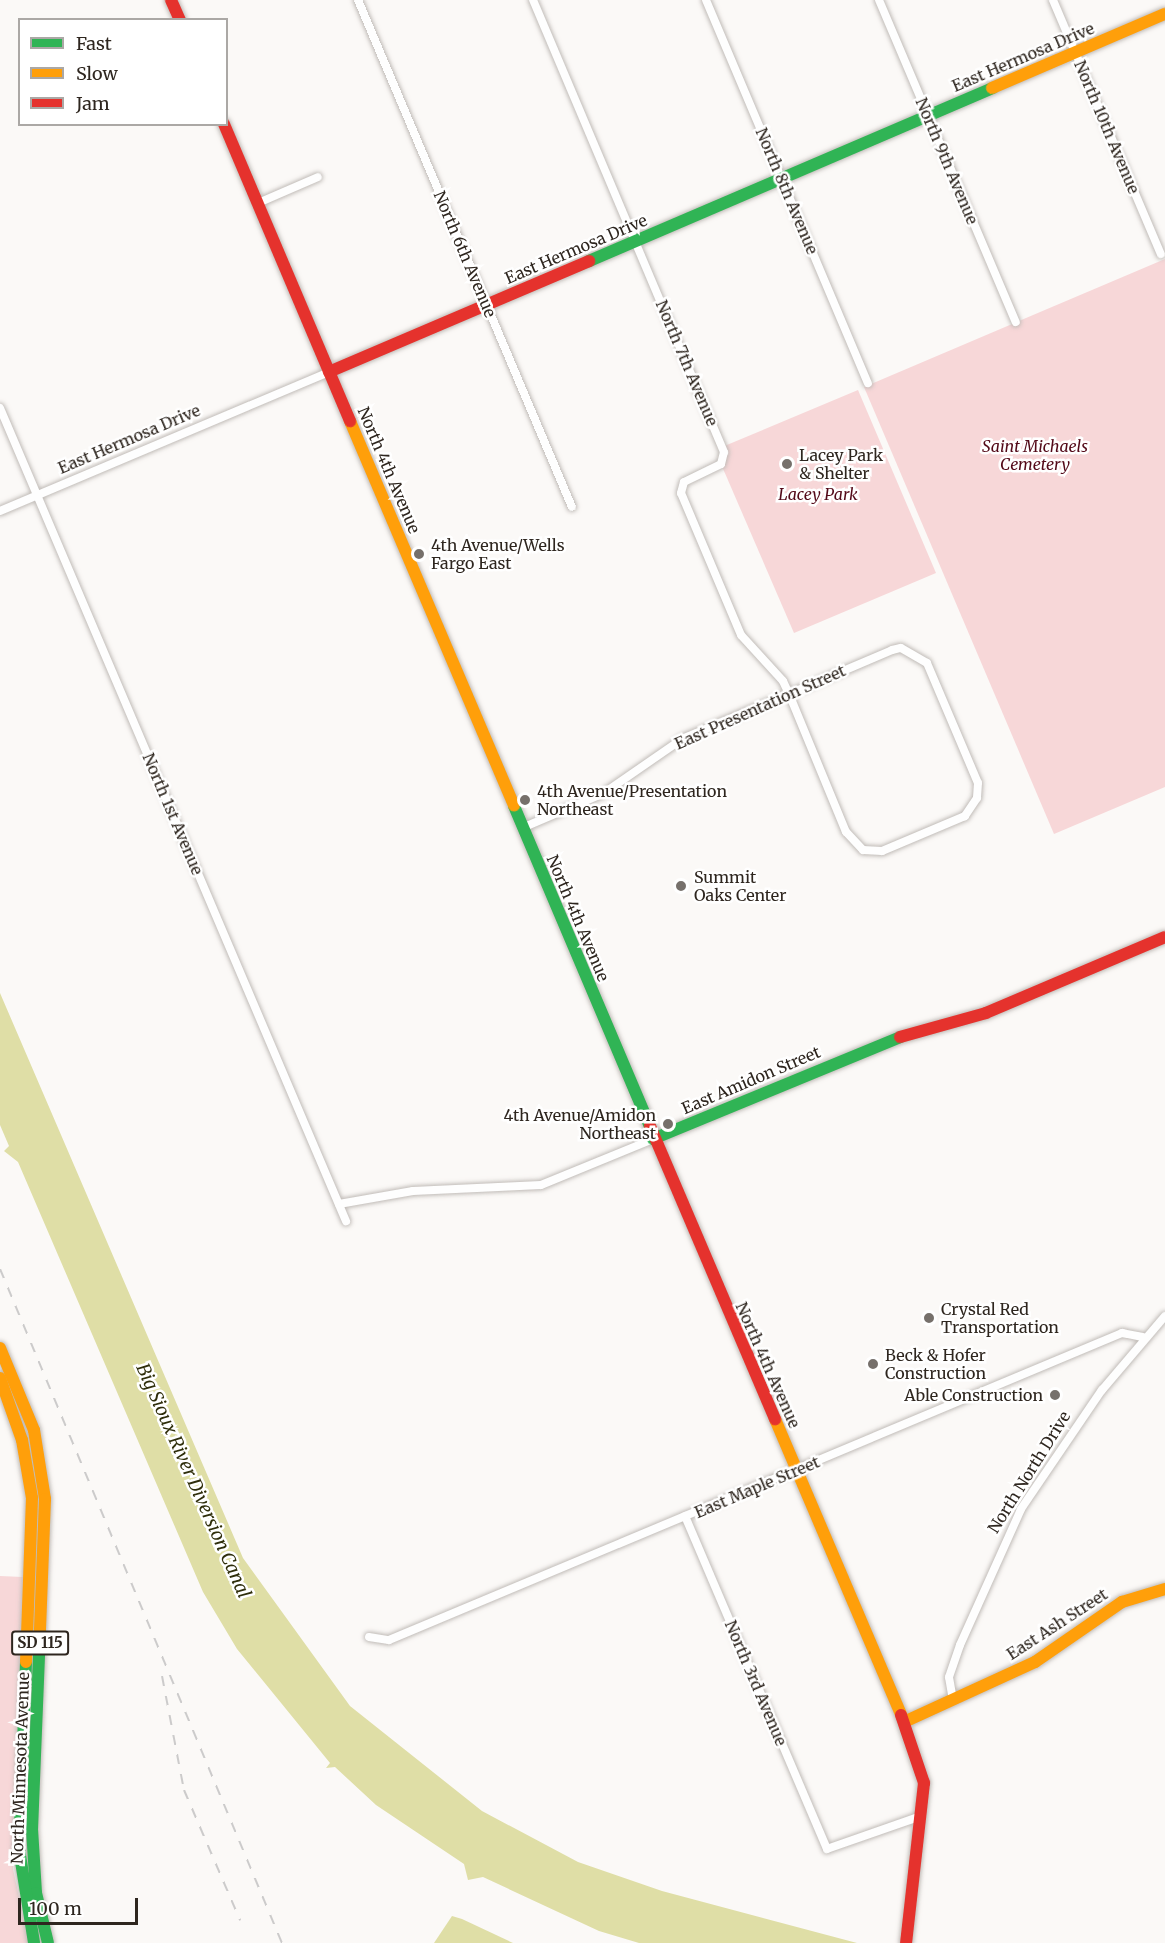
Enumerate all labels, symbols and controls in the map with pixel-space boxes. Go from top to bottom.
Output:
legend [18,18,228,126]
street label: East Hermosa Drive [949,18,1097,96]
text: Fast [76,32,112,55]
street label: North 10th Avenue [1070,58,1144,196]
text: Slow [76,62,118,85]
text: Jam [76,92,110,115]
street label: North 9th Avenue [912,95,982,227]
street label: North 8th Avenue [752,125,822,257]
street label: North 6th Avenue [430,188,500,320]
street label: East Hermosa Drive [502,210,650,288]
street label: North 7th Avenue [652,297,722,429]
street label: East Hermosa Drive [55,400,203,478]
street label: North 4th Avenue [354,404,424,536]
park label: Saint Michaels Cemetery [982,436,1088,474]
place label: Lacey Park & Shelter [799,445,883,483]
marker: Lacey Park & Shelter [780,457,794,471]
park label: Lacey Park [778,484,858,504]
place label: 4th Avenue/Wells Fargo East [431,535,565,573]
marker: 4th Avenue/Wells Fargo East [412,547,426,561]
street label: East Presentation Street [672,661,848,753]
street label: North 1st Avenue [139,750,207,878]
place label: 4th Avenue/Presentation Northeast [537,781,727,819]
marker: 4th Avenue/Presentation Northeast [518,793,532,807]
street label: North 4th Avenue [543,852,613,984]
place label: Summit Oaks Center [694,867,786,905]
marker: Summit Oaks Center [672,877,690,895]
street label: East Amidon Street [679,1042,823,1118]
place label: 4th Avenue/Amidon Northeast [503,1105,656,1143]
marker: 4th Avenue/Amidon Northeast [661,1117,675,1131]
street label: North 4th Avenue [732,1299,804,1431]
place label: Crystal Red Transportation [941,1299,1059,1337]
marker: Crystal Red Transportation [922,1311,936,1325]
place label: Beck & Hofer Construction [885,1345,986,1383]
marker: Beck & Hofer Construction [866,1357,880,1371]
water label: Big Sioux River Diversion Canal [131,1360,255,1602]
place label: Able Construction [904,1385,1043,1405]
marker: Able Construction [1048,1388,1062,1402]
street label: North North Drive [984,1408,1074,1536]
street label: East Maple Street [692,1452,822,1522]
street label: East Ash Street [1003,1584,1111,1664]
street label: North 3rd Avenue [721,1617,791,1749]
road number: SD 115 [10,1631,70,1655]
street label: North Minnesota Avenue [7,1672,33,1864]
scale bar [21,1886,141,1924]
text: 100 m [29,1897,82,1920]

